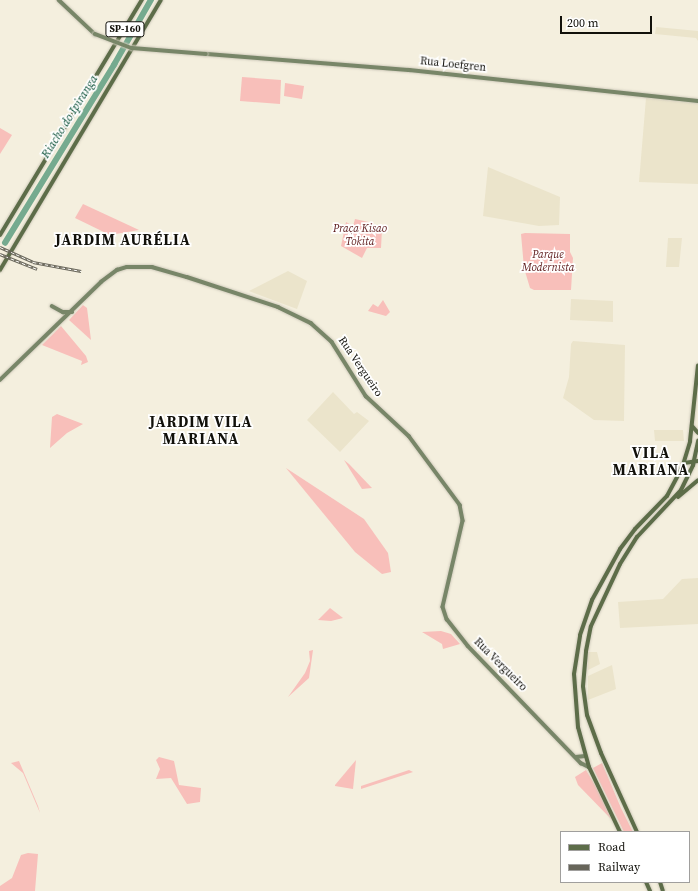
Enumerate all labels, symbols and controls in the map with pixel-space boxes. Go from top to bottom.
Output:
scale bar [562,8,654,34]
text: 200 m [567,15,599,31]
road number: SP-160 [105,21,145,37]
street label: Rua Loefgren [419,55,487,75]
water label: Riacho do Ipiranga [39,73,101,161]
park label: Praça Kisao Tokita [333,223,387,249]
district label: JARDIM AURÉLIA [55,231,191,249]
park label: Parque Modernista [522,249,574,275]
street label: Rua Vergueiro [335,334,385,400]
district label: JARDIM VILA MARIANA [149,412,253,447]
district label: VILA MARIANA [613,443,689,478]
street label: Rua Vergueiro [471,636,529,694]
legend [560,831,690,883]
text: Road [598,839,625,855]
text: Railway [598,859,640,875]

